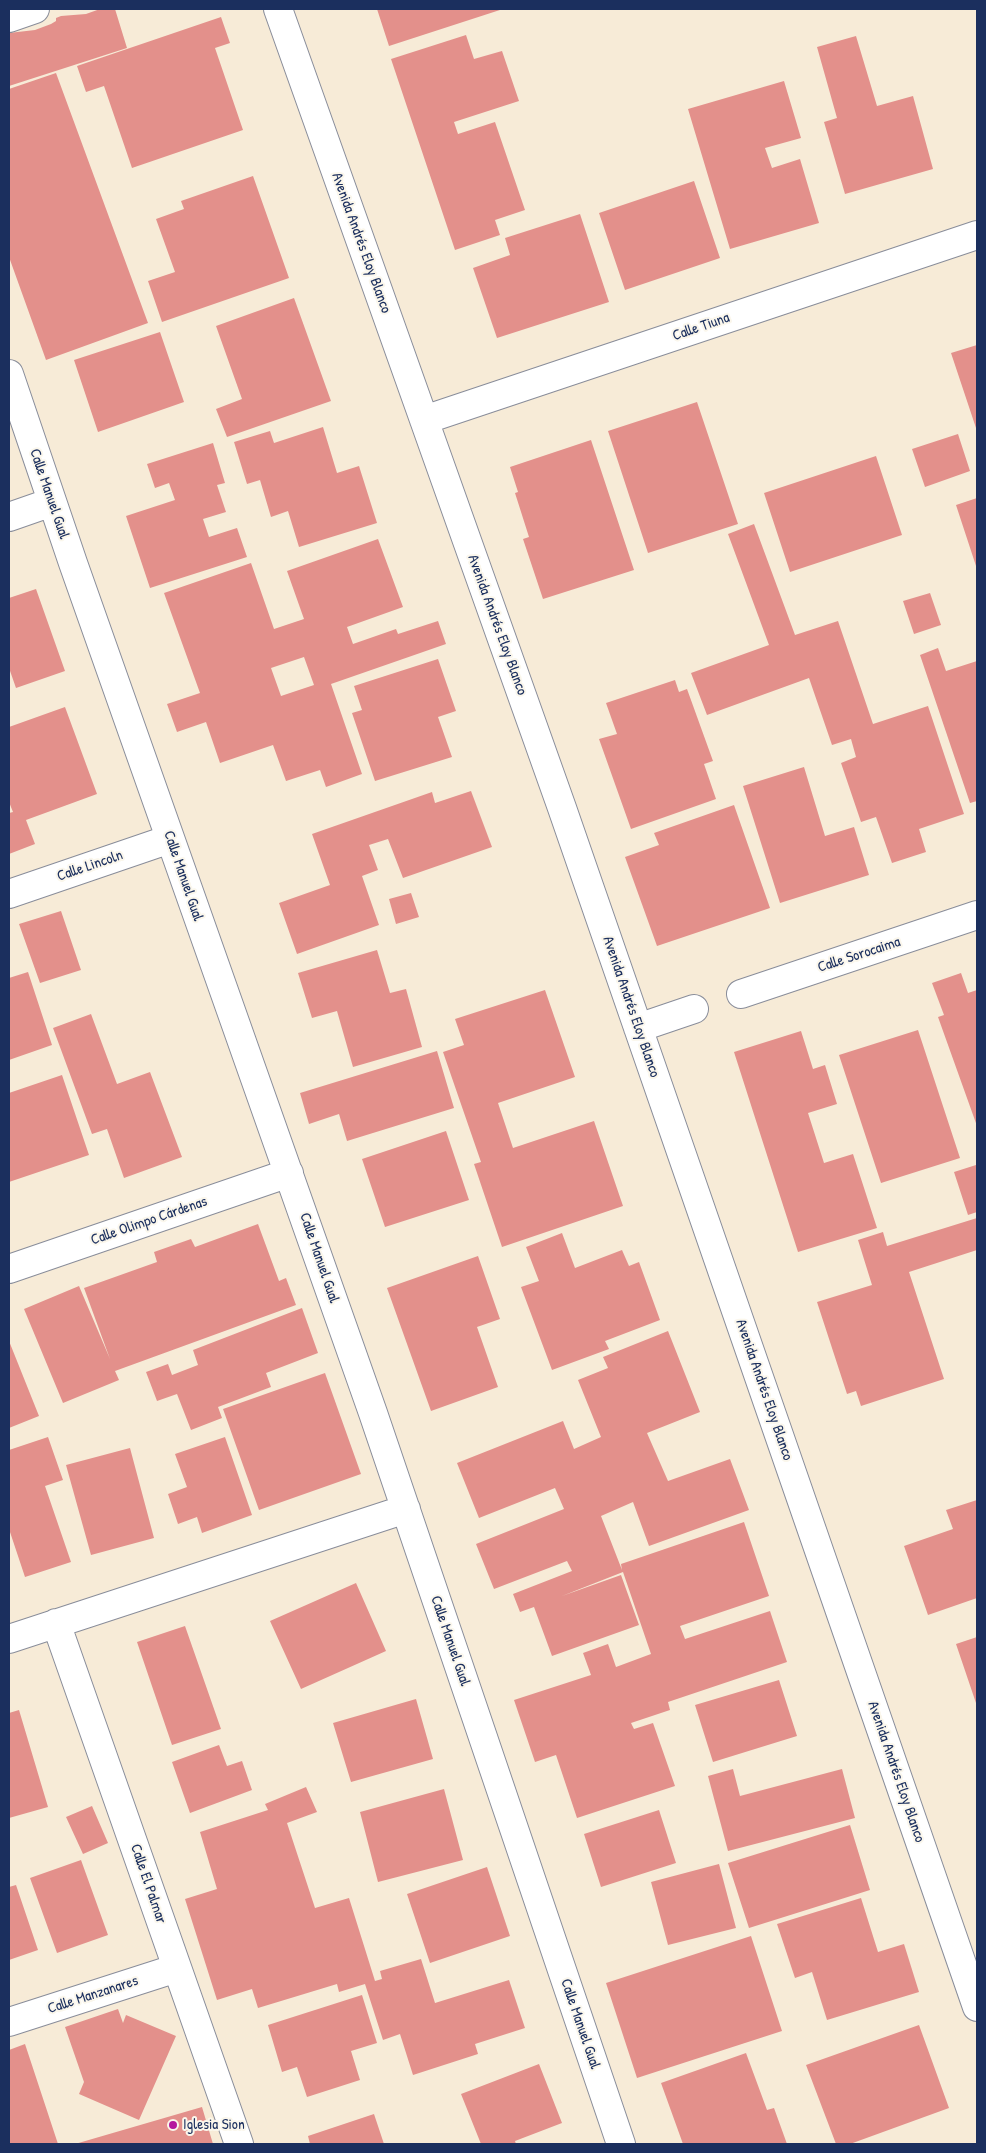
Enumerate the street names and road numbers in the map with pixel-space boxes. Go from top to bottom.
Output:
street label: Avenida Andrés Eloy Blanco [327,170,395,316]
street label: Calle Tiuna [670,309,732,345]
street label: Calle Manuel Gual [25,447,73,541]
street label: Avenida Andrés Eloy Blanco [463,552,531,698]
street label: Calle Manuel Gual [159,829,207,923]
street label: Calle Lincoln [55,846,125,886]
street label: Calle Sorocaima [815,933,903,977]
street label: Avenida Andrés Eloy Blanco [598,934,664,1080]
street label: Calle Olimpo Cárdenas [88,1193,210,1249]
street label: Calle Manuel Gual [295,1211,343,1305]
street label: Avenida Andrés Eloy Blanco [731,1317,797,1463]
street label: Calle Manuel Gual [426,1594,474,1688]
street label: Avenida Andrés Eloy Blanco [863,1699,929,1845]
street label: Calle El Palmar [126,1842,170,1926]
street label: Calle Manzanares [45,1972,141,2018]
street label: Calle Manuel Gual [556,1977,604,2071]

